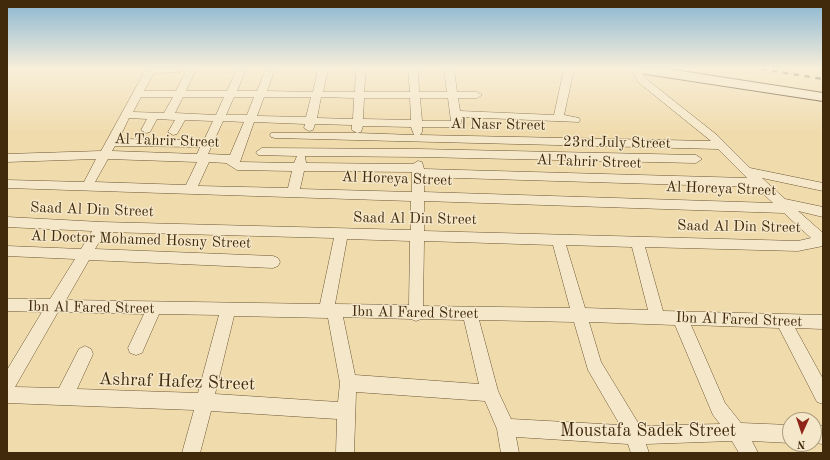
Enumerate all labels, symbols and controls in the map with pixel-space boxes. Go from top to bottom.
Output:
street label: Al Nasr Street [450,115,546,135]
street label: Al Tahrir Street [114,130,220,152]
street label: 23rd July Street [563,133,671,153]
street label: Al Tahrir Street [536,151,642,173]
street label: Al Horeya Street [341,168,453,190]
street label: Al Horeya Street [665,178,777,200]
street label: Saad Al Din Street [30,199,154,221]
street label: Saad Al Din Street [353,209,477,229]
street label: Saad Al Din Street [677,217,801,237]
street label: Al Doctor Mohamed Hosny Street [30,227,252,253]
street label: Ibn Al Fared Street [27,298,155,318]
street label: Ibn Al Fared Street [351,303,479,323]
street label: Ibn Al Fared Street [675,309,803,331]
street label: Ashraf Hafez Street [98,368,256,396]
north arrow [782,412,822,452]
street label: Moustafa Sadek Street [560,420,736,442]
text: N [797,438,806,449]

